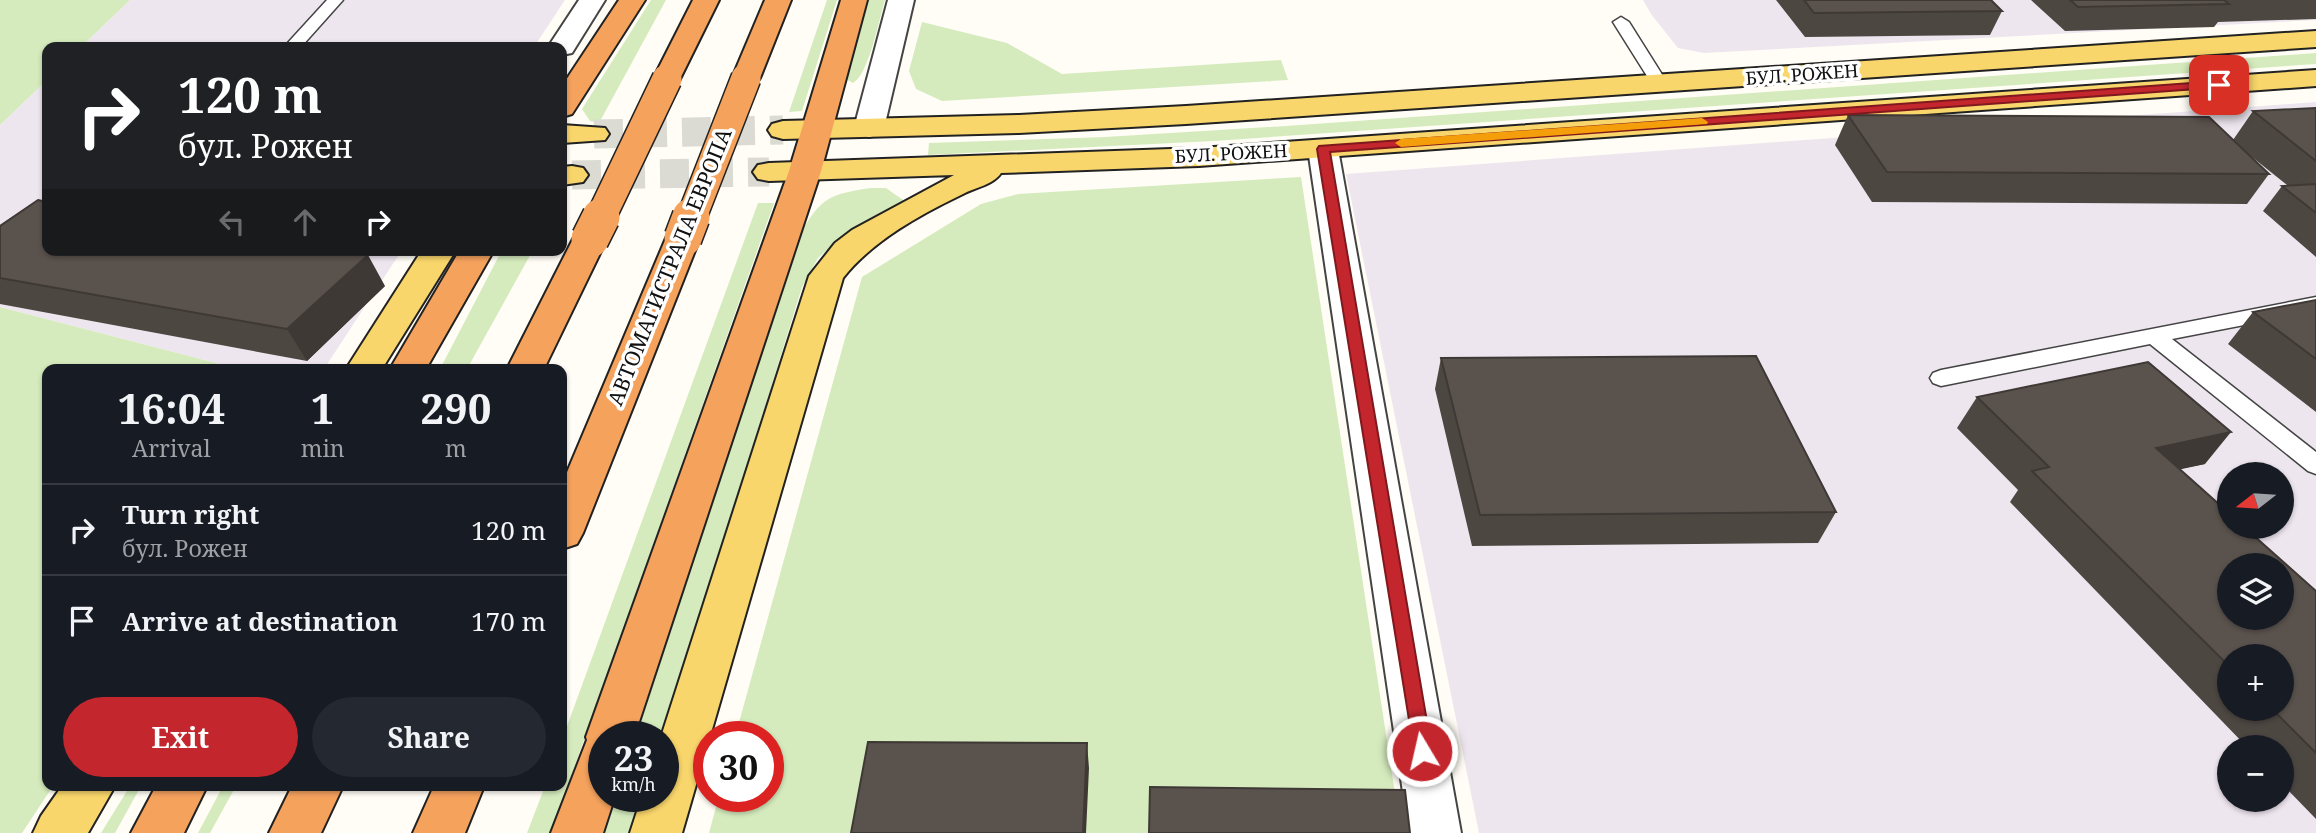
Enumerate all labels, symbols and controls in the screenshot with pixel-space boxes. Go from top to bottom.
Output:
pin [2189,55,2249,115]
street label: БУЛ. РОЖЕН [1745,58,1859,90]
text: 120 m [178,61,322,127]
icon: arrive [2200,66,2238,104]
icon: right [63,70,154,161]
text: бул. Рожен [178,124,353,167]
street label: АВТОМАГИСТРАЛА ЕВРОПА [601,124,738,409]
street label: БУЛ. РОЖЕН [1174,138,1288,168]
icon: left [213,203,251,241]
icon: ahead [286,203,324,241]
icon: right [359,203,397,241]
text: 16:04 [118,379,225,436]
text: 1 [311,379,335,436]
text: 290 [420,379,491,436]
text: Arrival [132,432,211,464]
text: min [301,432,345,464]
text: m [445,432,467,464]
north arrow [2217,462,2294,539]
map controls [2217,462,2294,812]
text: Turn right [122,496,259,532]
icon: right [63,511,101,549]
text: 120 m [471,512,546,548]
text: бул. Рожен [122,532,248,564]
button: layers [2217,553,2294,630]
icon: arrive [63,602,101,640]
text: Arrive at destination [122,603,398,639]
text: 170 m [471,603,546,639]
button: + [2217,644,2294,721]
button: Exit [63,697,298,777]
button: Share [312,697,546,777]
position arrow [1385,714,1459,788]
speed limit sign: 30 [693,721,784,812]
text: 23 [614,734,653,781]
button: − [2217,735,2294,812]
text: km/h [611,772,656,796]

